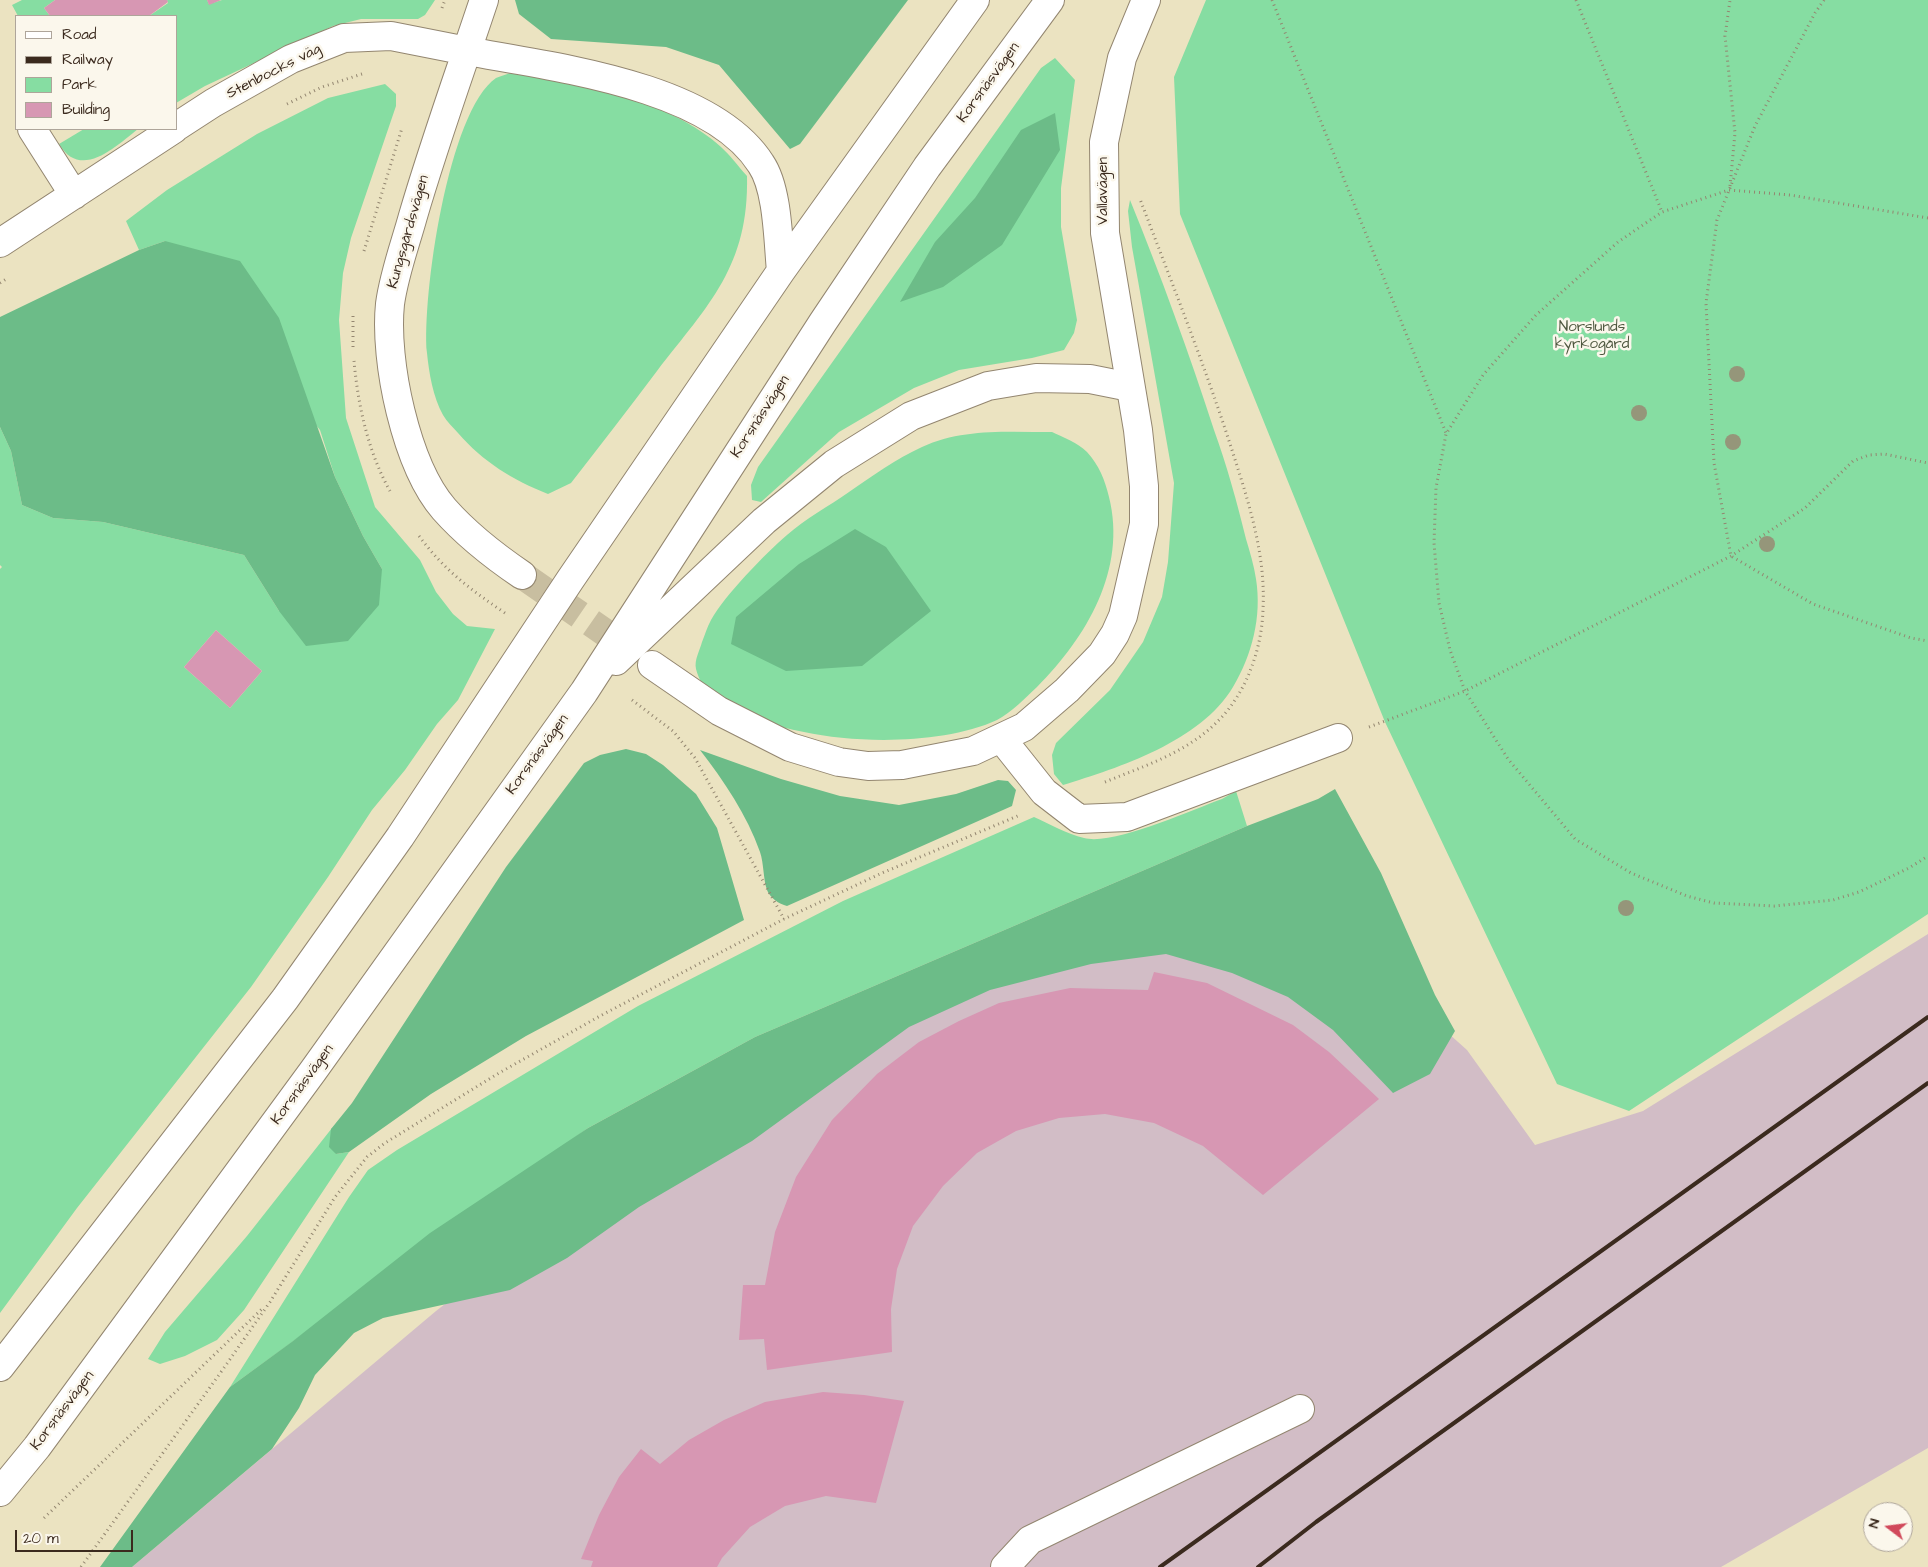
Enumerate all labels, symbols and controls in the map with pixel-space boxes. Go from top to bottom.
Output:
legend [15,15,178,130]
text: Road [62,24,96,45]
street label: Korsnäsvägen [954,39,1024,127]
street label: Stenbocks väg [224,40,324,104]
text: Railway [62,49,113,70]
text: Park [62,74,97,95]
text: Building [62,99,110,120]
street label: Vallavägen [1095,157,1113,225]
street label: Kungsgårdsvägen [384,173,434,291]
park label: Norslunds kyrkogård [1555,319,1629,354]
street label: Korsnäsvägen [728,372,794,462]
street label: Korsnäsvägen [503,711,573,799]
street label: Korsnäsvägen [268,1041,338,1129]
street label: Korsnäsvägen [27,1368,99,1454]
north arrow [1863,1502,1913,1552]
text: N [1864,1517,1885,1530]
scale bar [18,1520,135,1552]
text: 20 m [23,1528,59,1549]

